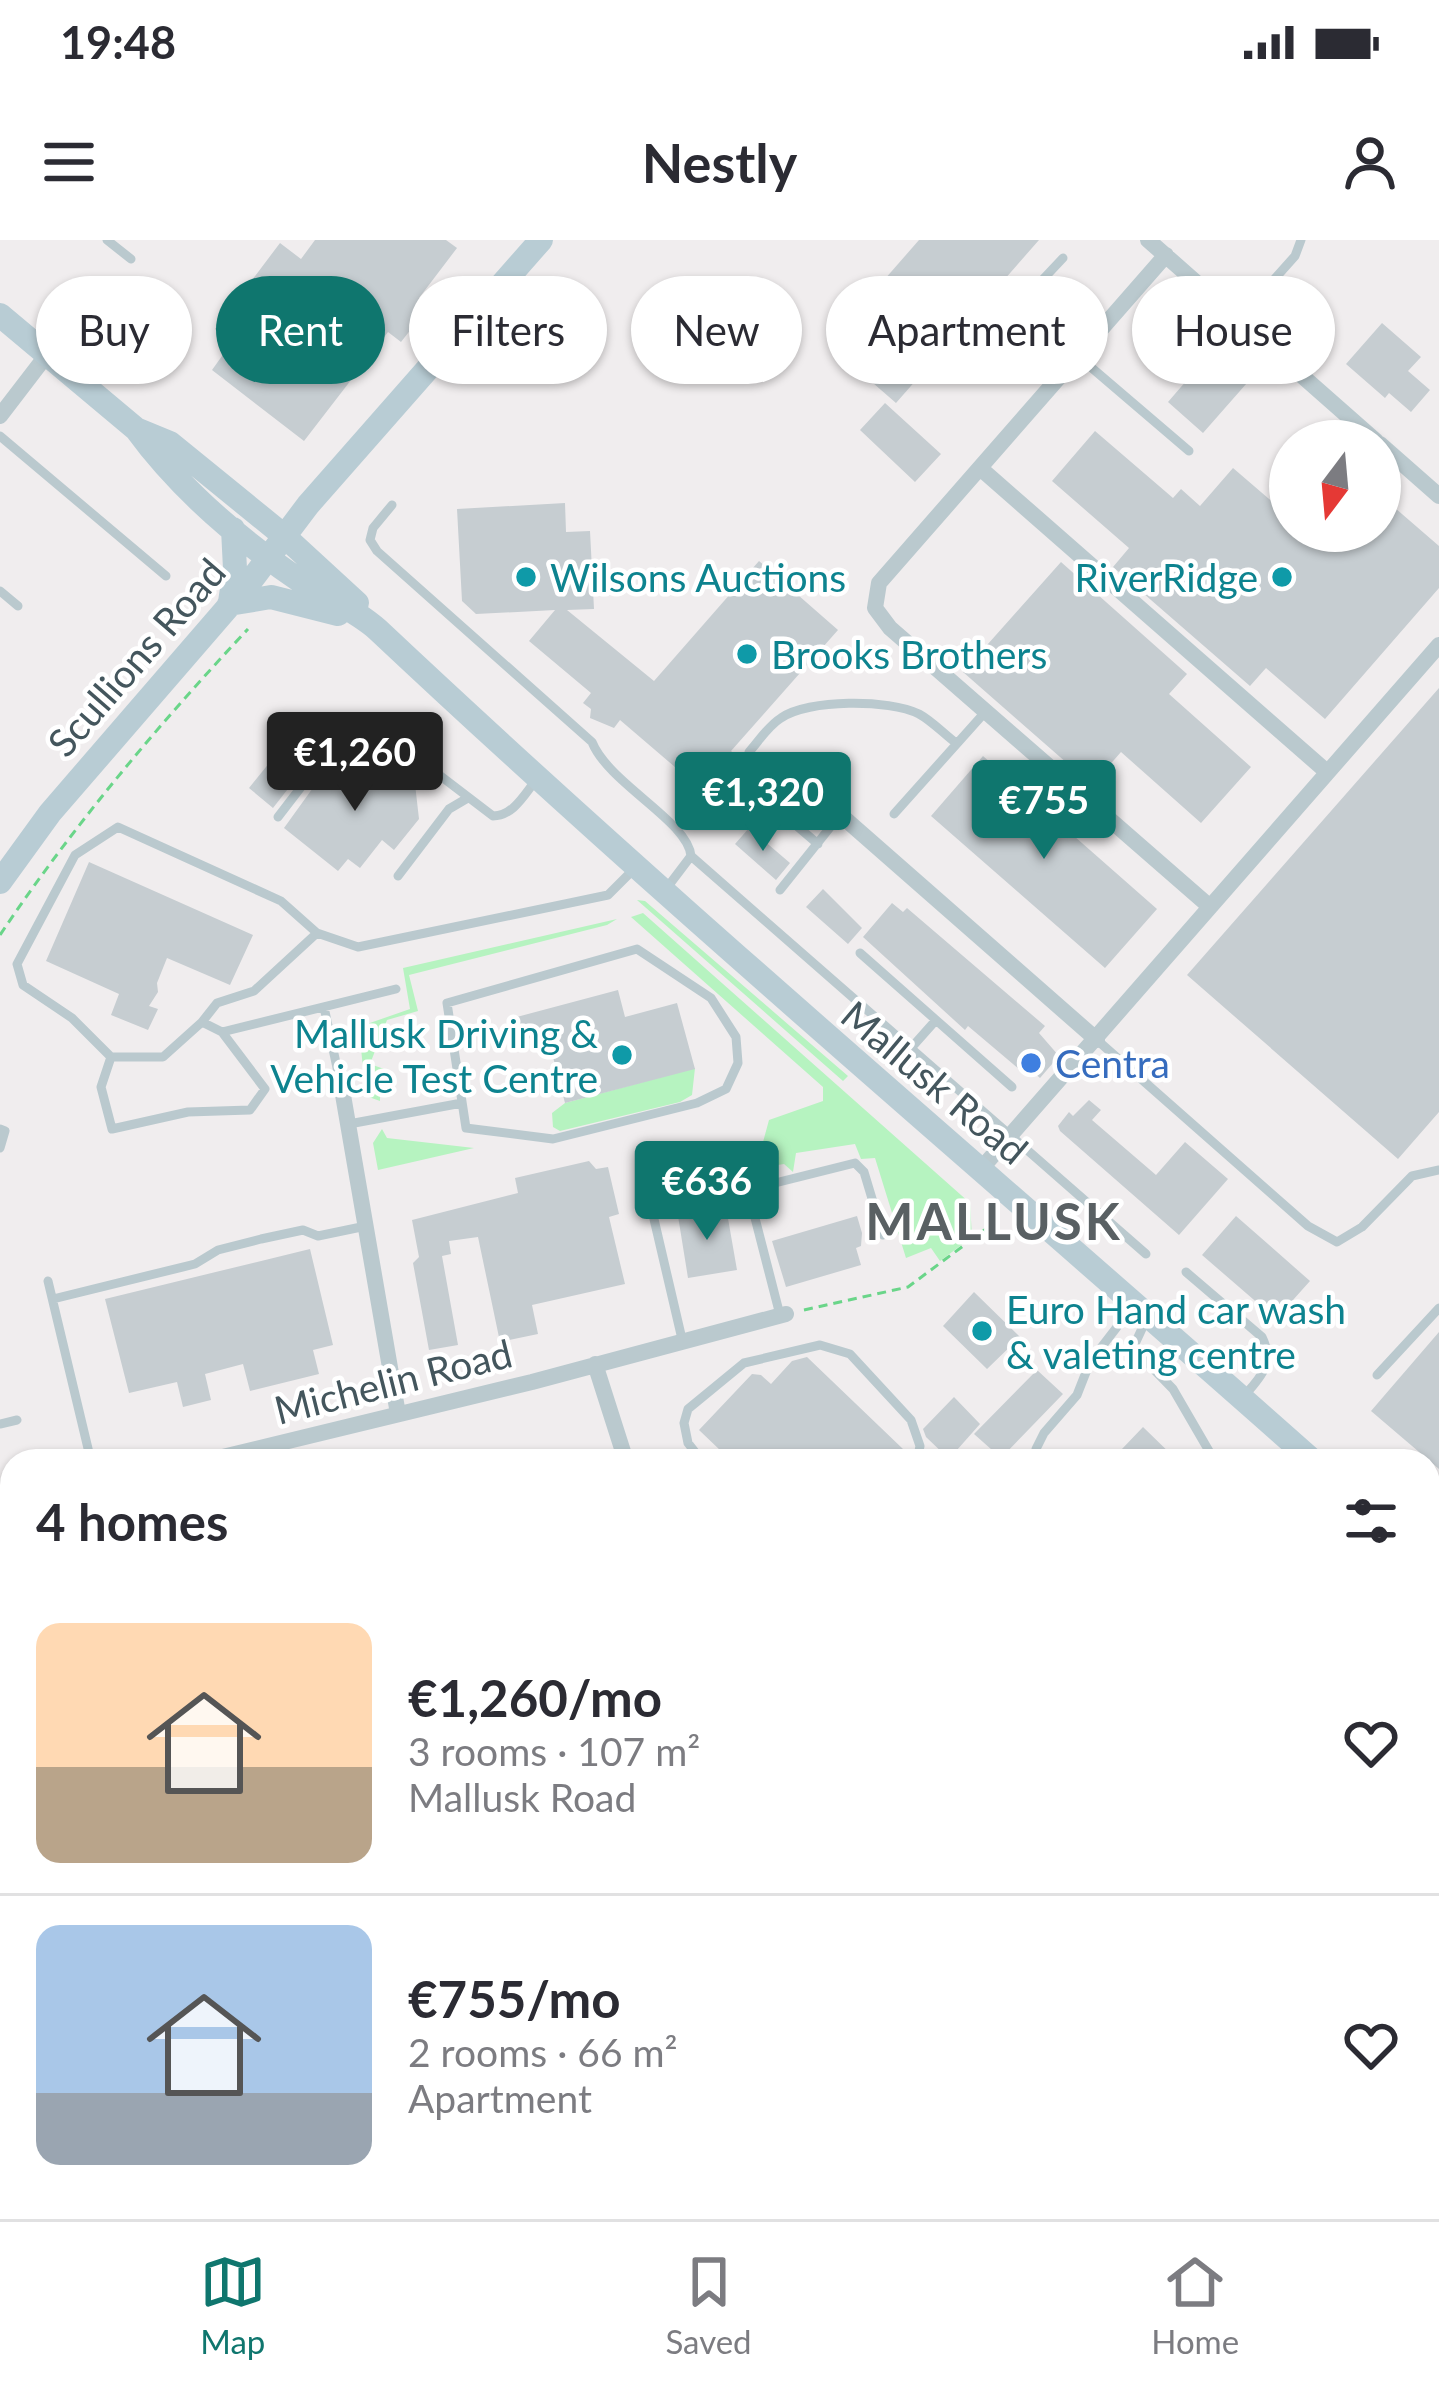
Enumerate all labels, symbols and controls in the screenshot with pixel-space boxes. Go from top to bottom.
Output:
text: 19:48 [60,15,176,69]
icon: menu [36,129,102,195]
icon: person [1337,129,1403,195]
text: Nestly [642,130,797,195]
chip: Buy [36,276,192,384]
chip: Rent [216,276,385,384]
chip: Filters [409,276,607,384]
chip: New [631,276,802,384]
chip: Apartment [826,276,1108,384]
chip: House [1132,276,1335,384]
north arrow [1269,420,1401,552]
map controls [1269,420,1401,552]
street label: Scullions Road [38,549,234,765]
place label: Wilsons Auctions [550,554,846,600]
place label: RiverRidge [1075,554,1258,600]
marker: Wilsons Auctions [513,564,539,590]
marker: RiverRidge [1269,564,1295,590]
place label: Brooks Brothers [771,631,1047,677]
marker: Brooks Brothers [734,641,760,667]
pin: €1,260 [257,712,453,814]
text: €1,260 [294,728,416,774]
pin: €1,320 [665,752,861,854]
pin: €755 [973,760,1115,862]
text: €1,320 [702,768,824,814]
text: €755 [999,776,1089,822]
street label: Mallusk Road [833,991,1037,1173]
place label: Mallusk Driving & Vehicle Test Centre [270,1010,598,1101]
place label: Centra [1055,1040,1170,1086]
marker: Mallusk Driving & Vehicle Test Centre [609,1042,635,1068]
marker: Centra [1018,1050,1044,1076]
pin: €636 [636,1141,778,1243]
text: €636 [662,1157,752,1203]
district label: MALLUSK [865,1190,1123,1251]
place label: Euro Hand car wash & valeting centre [1006,1286,1346,1377]
marker: Euro Hand car wash & valeting centre [969,1318,995,1344]
street label: Michelin Road [270,1329,516,1433]
icon: filters [1338,1488,1404,1554]
text: 4 homes [36,1491,228,1552]
text: €1,260/mo [408,1667,662,1728]
icon: home [132,1671,276,1815]
icon: heart [1338,1710,1404,1776]
text: 3 rooms · 107 m² [408,1728,700,1774]
text: Mallusk Road [408,1774,636,1820]
text: €755/mo [408,1968,621,2029]
icon: home [132,1973,276,2117]
icon: heart [1338,2012,1404,2078]
text: 2 rooms · 66 m² [408,2029,678,2075]
text: Apartment [408,2075,592,2121]
tab: Map [200,2249,266,2361]
tab: Saved [665,2249,752,2361]
tab: Home [1151,2249,1239,2361]

